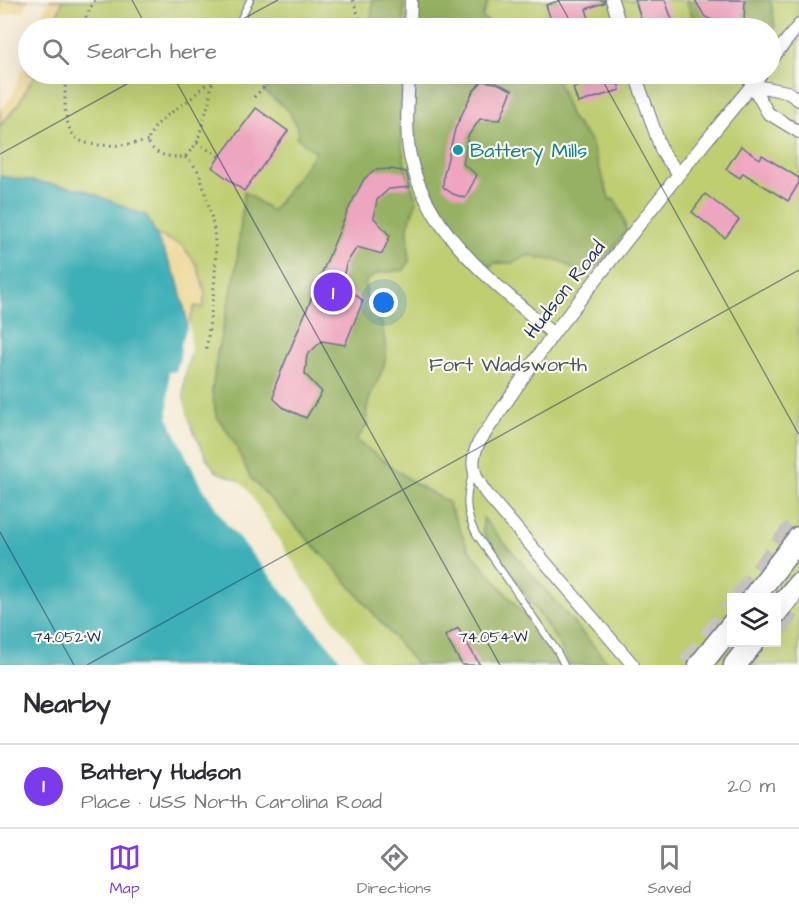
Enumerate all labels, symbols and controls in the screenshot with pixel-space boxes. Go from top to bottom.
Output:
search box [18,18,781,84]
icon: search [39,35,72,68]
text: Search here [87,36,217,67]
place label: Battery Mills [470,137,587,166]
marker: Battery Mills [451,143,465,157]
street label: Hudson Road [518,235,612,345]
pin: 1 [314,270,352,314]
your location [369,288,398,317]
park label: Fort Wadsworth [429,351,587,379]
map controls [727,593,781,647]
button: layers [727,593,781,647]
text: 74.052°W [33,627,101,648]
text: 74.054°W [458,627,528,648]
text: Nearby [24,686,111,722]
text: Battery Hudson [81,757,241,788]
text: 1 [42,772,45,800]
text: 20 m [727,772,775,800]
text: Place · USS North Carolina Road [81,788,382,816]
tab: Map [108,841,141,899]
tab: Directions [357,841,431,899]
tab: Saved [647,841,691,899]

